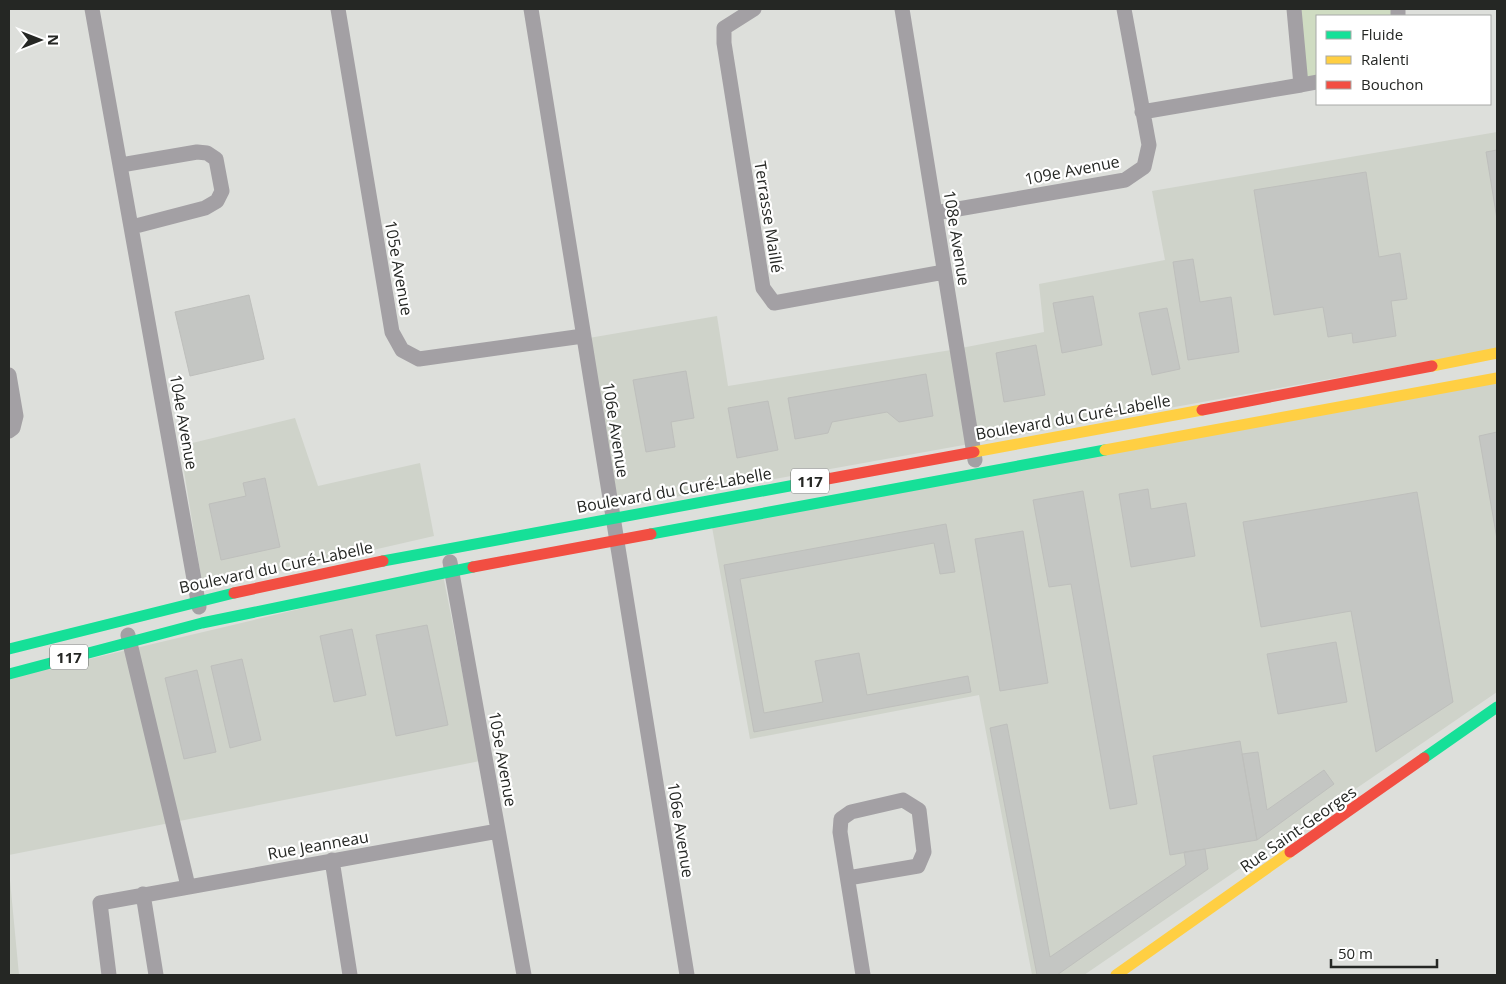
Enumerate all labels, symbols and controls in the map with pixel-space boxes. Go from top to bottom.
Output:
north arrow [15,15,65,65]
legend [1316,15,1491,105]
text: Fluide [1361,24,1403,44]
text: N [44,34,63,46]
text: Ralenti [1361,49,1409,69]
text: Bouchon [1361,74,1424,94]
street label: 109e Avenue [1023,150,1121,190]
street label: Terrasse Maillé [749,160,789,274]
street label: 108e Avenue [939,189,975,287]
street label: 105e Avenue [380,219,418,317]
street label: 104e Avenue [165,373,203,471]
street label: 106e Avenue [598,381,634,479]
street label: Boulevard du Curé-Labelle [974,389,1172,445]
street label: Boulevard du Curé-Labelle [575,462,773,518]
road number: 117 [791,468,829,494]
street label: Boulevard du Curé-Labelle [177,536,375,598]
road number: 117 [50,644,88,670]
street label: 105e Avenue [484,710,522,808]
street label: 106e Avenue [663,781,699,879]
street label: Rue Saint-Georges [1235,781,1361,877]
street label: Rue Jeanneau [266,825,370,865]
scale bar [1331,936,1437,968]
text: 50 m [1338,943,1373,963]

